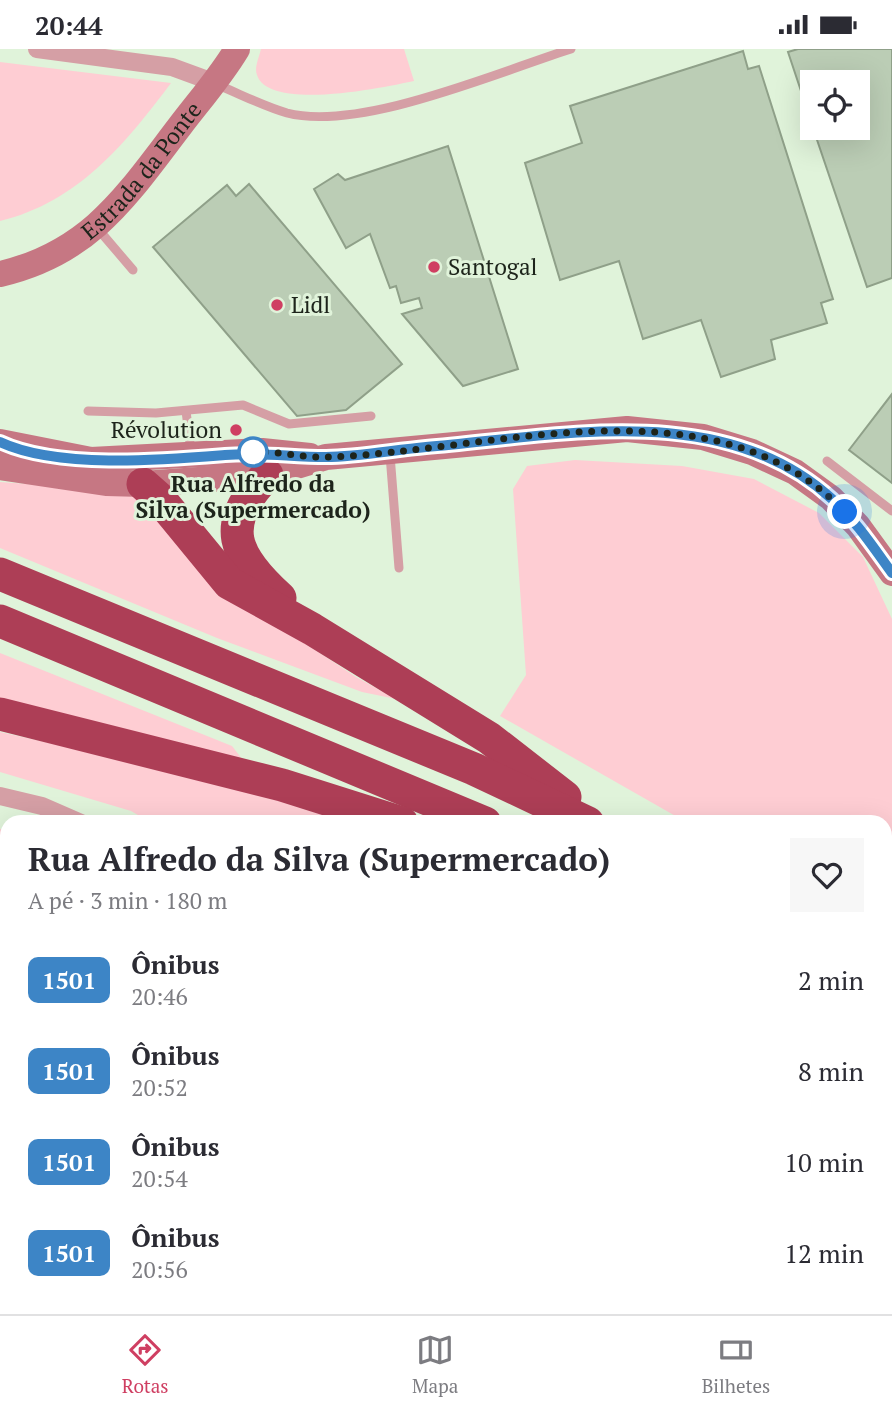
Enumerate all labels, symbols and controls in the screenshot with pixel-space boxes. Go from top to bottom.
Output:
text: 20:44 [35,8,103,42]
map controls [800,70,870,140]
button: locate [800,70,870,140]
street label: Estrada da Ponte [75,95,208,247]
place label: Santogal [448,251,538,282]
marker: Santogal [426,259,442,275]
place label: Lidl [291,289,330,320]
marker: Lidl [269,297,285,313]
place label: Révolution [111,414,222,445]
marker: Révolution [228,422,244,438]
marker: Rua Alfredo da Silva (Supermercado) [238,437,268,467]
place label: Rua Alfredo da Silva (Supermercado) [135,468,371,525]
your location [827,494,862,529]
text: Rua Alfredo da Silva (Supermercado) [28,837,610,880]
button: heart [790,838,864,912]
text: A pé · 3 min · 180 m [28,885,227,916]
text: Ônibus [131,947,219,981]
text: 2 min [798,963,864,997]
text: 1501 [42,964,96,996]
text: 20:46 [131,981,188,1012]
text: Ônibus [131,1038,219,1072]
text: 8 min [798,1054,864,1088]
text: 1501 [42,1055,96,1087]
text: 20:52 [131,1072,188,1103]
text: Ônibus [131,1129,219,1163]
text: 10 min [784,1145,864,1179]
text: 1501 [42,1146,96,1178]
text: 20:54 [131,1163,188,1194]
text: Ônibus [131,1220,219,1254]
text: 12 min [784,1236,864,1270]
text: 1501 [42,1237,96,1269]
text: 20:56 [131,1254,188,1285]
tab: Rotas [122,1331,169,1398]
tab: Mapa [412,1331,458,1398]
tab: Bilhetes [702,1331,770,1398]

